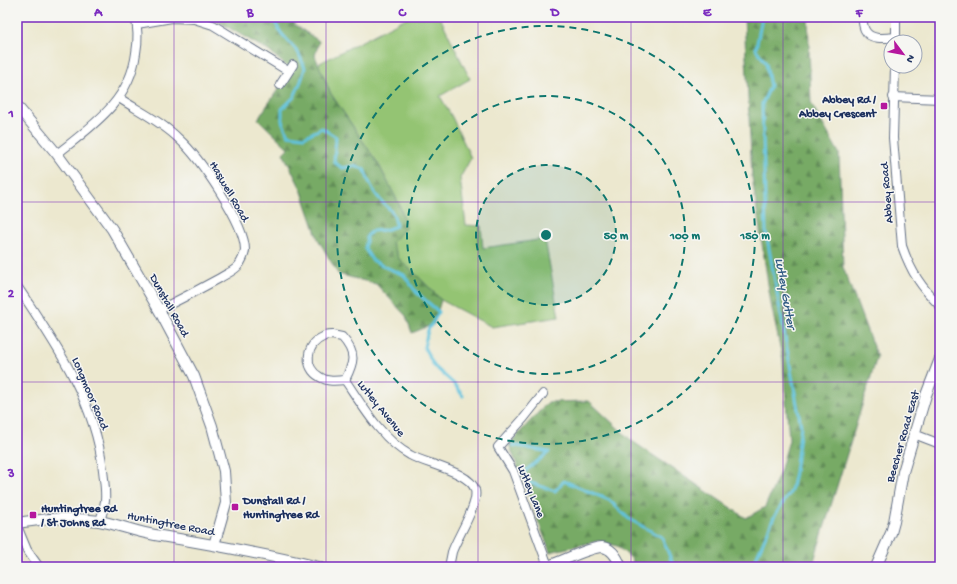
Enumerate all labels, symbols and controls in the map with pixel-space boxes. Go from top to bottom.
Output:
text: A [93,6,103,21]
text: B [246,6,255,21]
text: C [397,6,407,21]
text: D [550,6,560,21]
text: E [703,6,712,21]
text: F [855,6,864,21]
north arrow [883,34,923,74]
text: N [903,52,917,64]
place label: Abbey Rd / Abbey Crescent [798,94,877,122]
marker: Abbey Rd / Abbey Crescent [879,101,889,111]
text: 1 [7,107,14,122]
street label: Haswell Road [205,159,252,226]
street label: Abbey Road [878,161,898,224]
centre of rings [539,228,553,242]
text: 50 m [604,230,629,244]
text: 100 m [669,230,700,244]
text: 150 m [739,230,770,244]
water label: Lutley Gutter [771,257,799,332]
street label: Dunstall Road [145,271,192,341]
text: 2 [8,287,15,302]
street label: Longmoor Road [68,355,111,433]
street label: Lutley Avenue [353,378,408,441]
street label: Beecher Road East [884,388,924,485]
street label: Lutley Lane [513,463,547,521]
text: 3 [7,467,15,482]
place label: Dunstall Rd / Huntingtree Rd [242,495,321,523]
marker: Dunstall Rd / Huntingtree Rd [230,502,240,512]
place label: Huntingtree Rd / St Johns Rd [40,503,119,531]
marker: Huntingtree Rd / St Johns Rd [28,510,38,520]
street label: Huntingtree Road [126,510,216,540]

